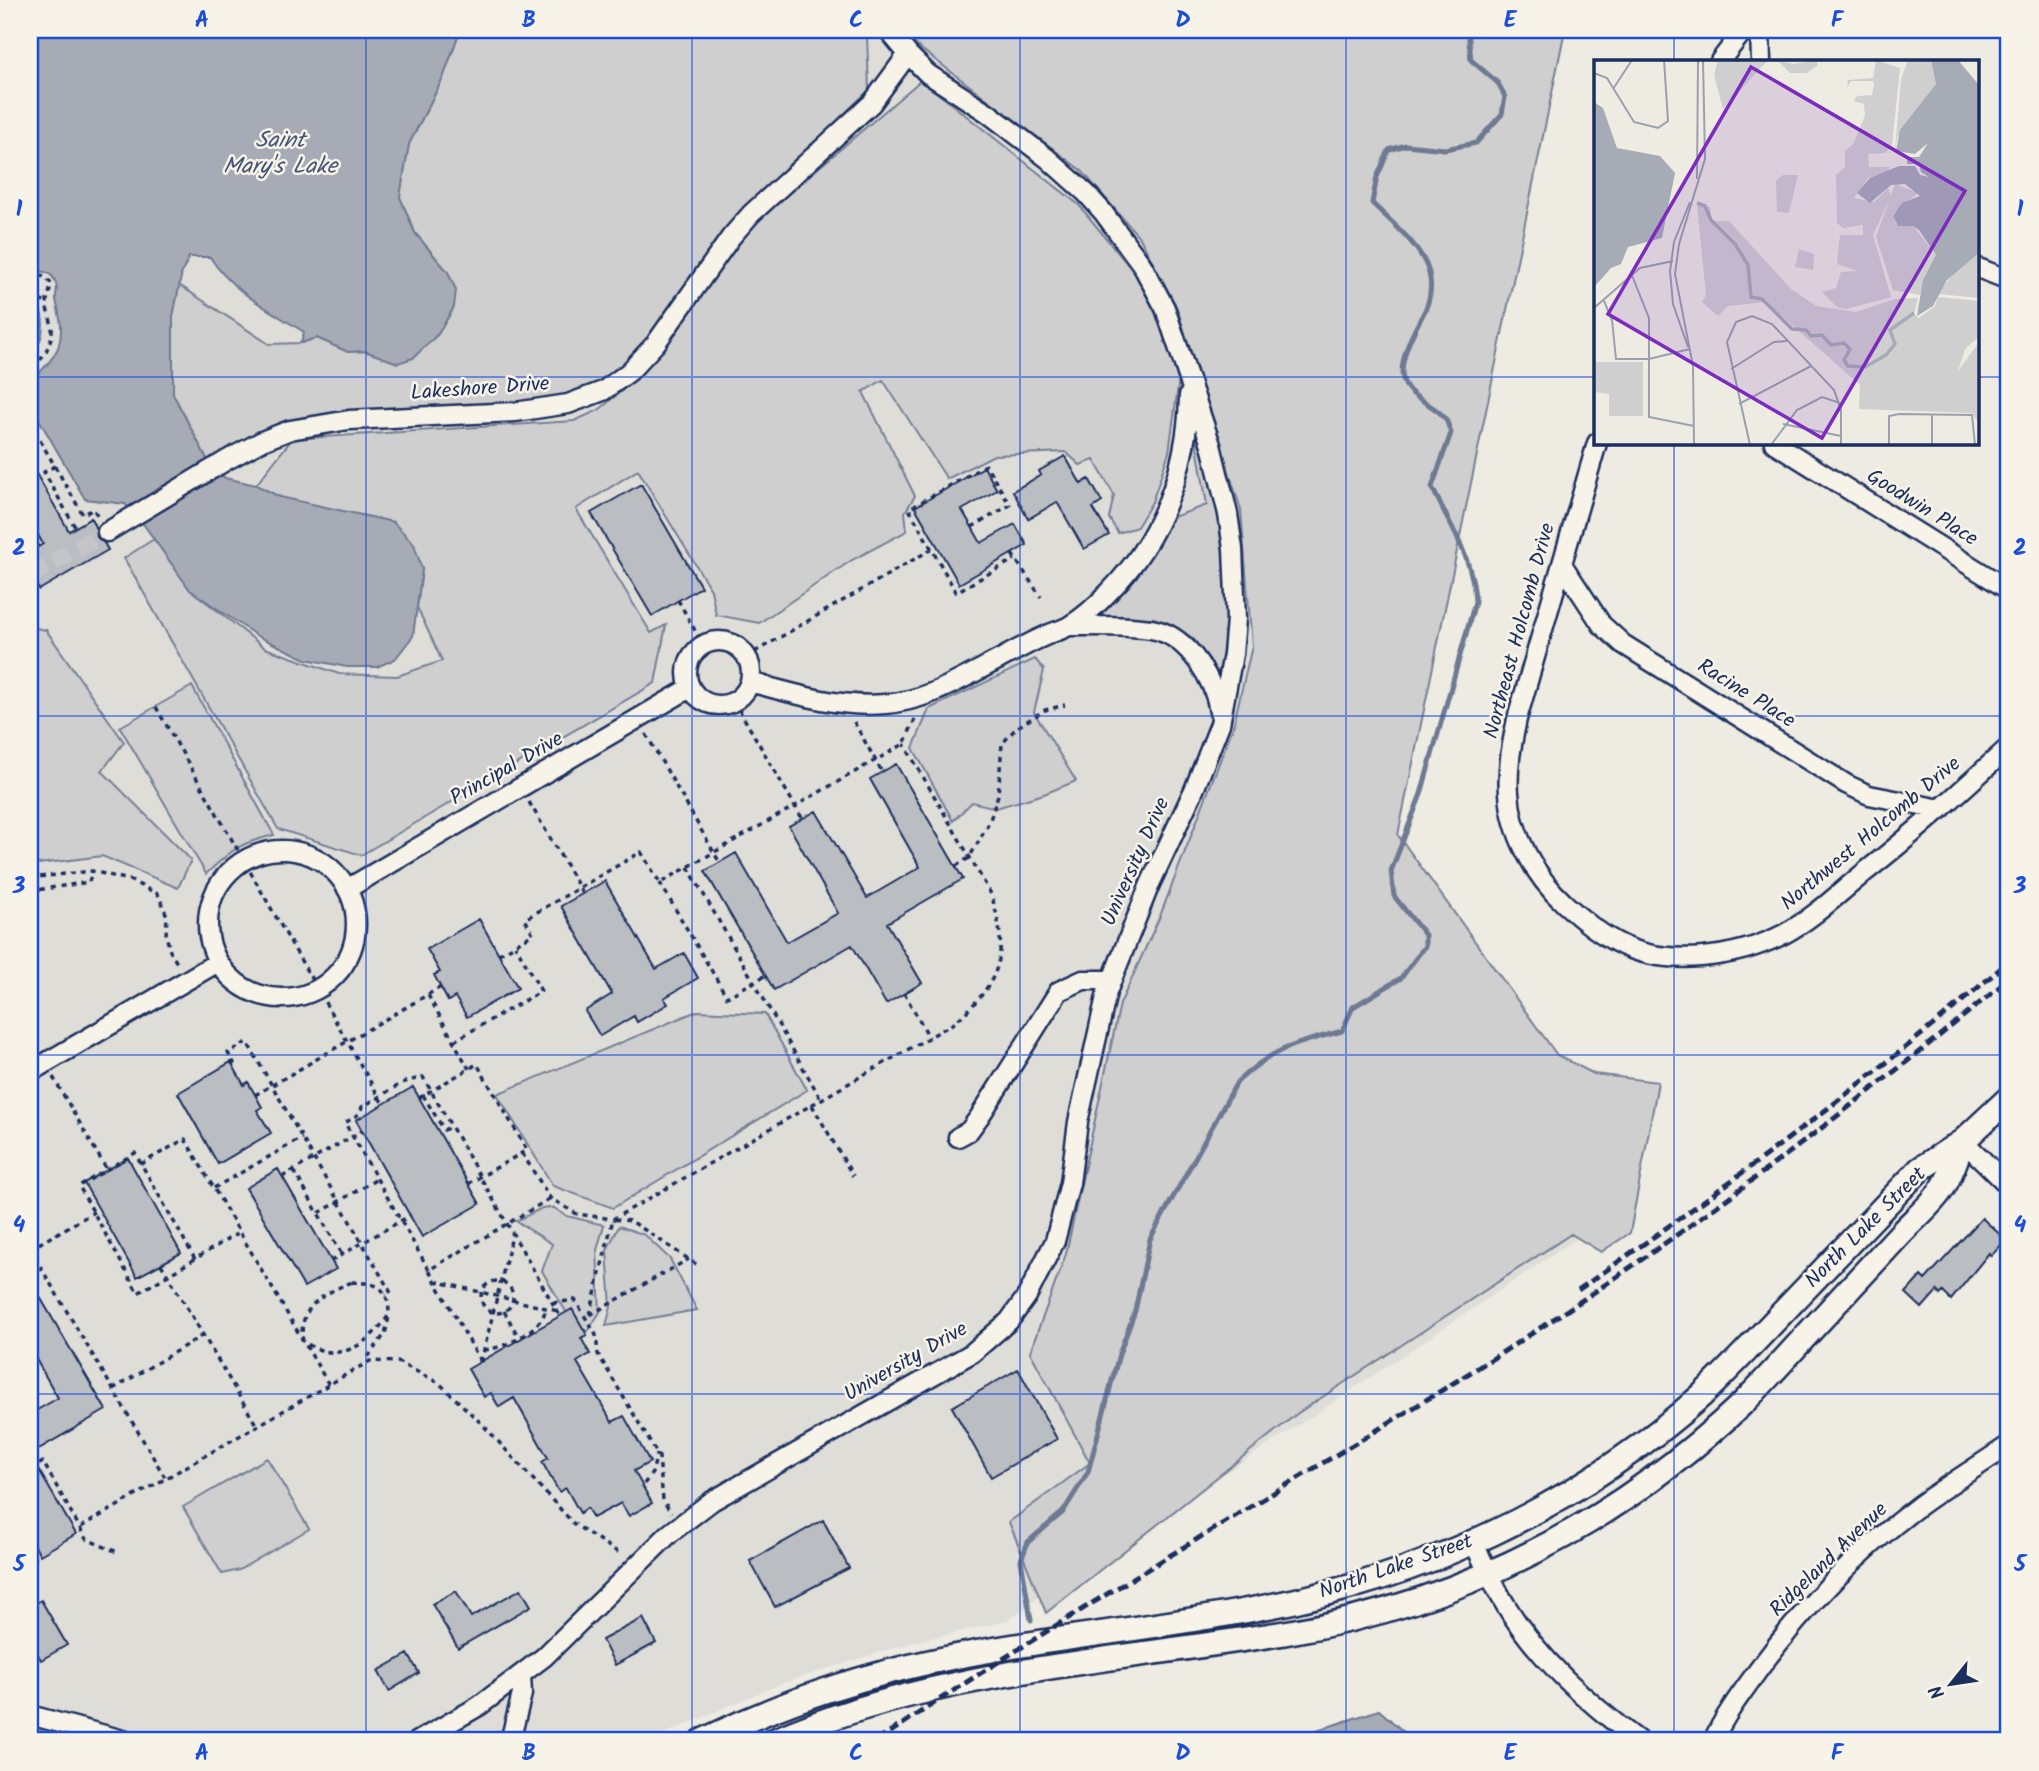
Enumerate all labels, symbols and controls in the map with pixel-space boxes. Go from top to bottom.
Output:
text: A [195,3,209,39]
text: B [522,3,536,39]
text: C [849,3,863,39]
text: D [1175,3,1191,39]
text: E [1504,3,1518,39]
text: F [1831,3,1845,39]
inset map [1594,60,1980,444]
water label: Saint Mary's Lake [223,123,340,185]
text: 1 [16,192,23,228]
text: 1 [2017,192,2024,228]
street label: Lakeshore Drive [410,368,551,410]
street label: Goodwin Place [1860,461,1985,556]
street label: Northeast Holcomb Drive [1475,519,1565,743]
text: 2 [12,531,26,567]
text: 2 [2013,531,2027,567]
street label: Racine Place [1690,651,1802,738]
street label: Principal Drive [444,723,570,815]
street label: Northwest Holcomb Drive [1774,748,1969,920]
street label: University Drive [1093,792,1179,932]
text: 3 [12,869,26,905]
text: 3 [2013,869,2027,905]
street label: North Lake Street [1797,1159,1935,1297]
text: 4 [13,1208,26,1244]
text: 4 [2014,1208,2027,1244]
street label: University Drive [838,1313,975,1411]
street label: Ridgeland Avenue [1762,1494,1896,1625]
street label: North Lake Street [1315,1525,1478,1609]
text: 5 [12,1547,27,1583]
text: 5 [2013,1547,2028,1583]
north arrow [1916,1648,1986,1718]
text: N [1922,1679,1954,1704]
text: A [195,1736,209,1771]
text: B [522,1736,536,1771]
text: C [849,1736,863,1771]
text: D [1175,1736,1191,1771]
text: E [1504,1736,1518,1771]
text: F [1831,1736,1845,1771]

